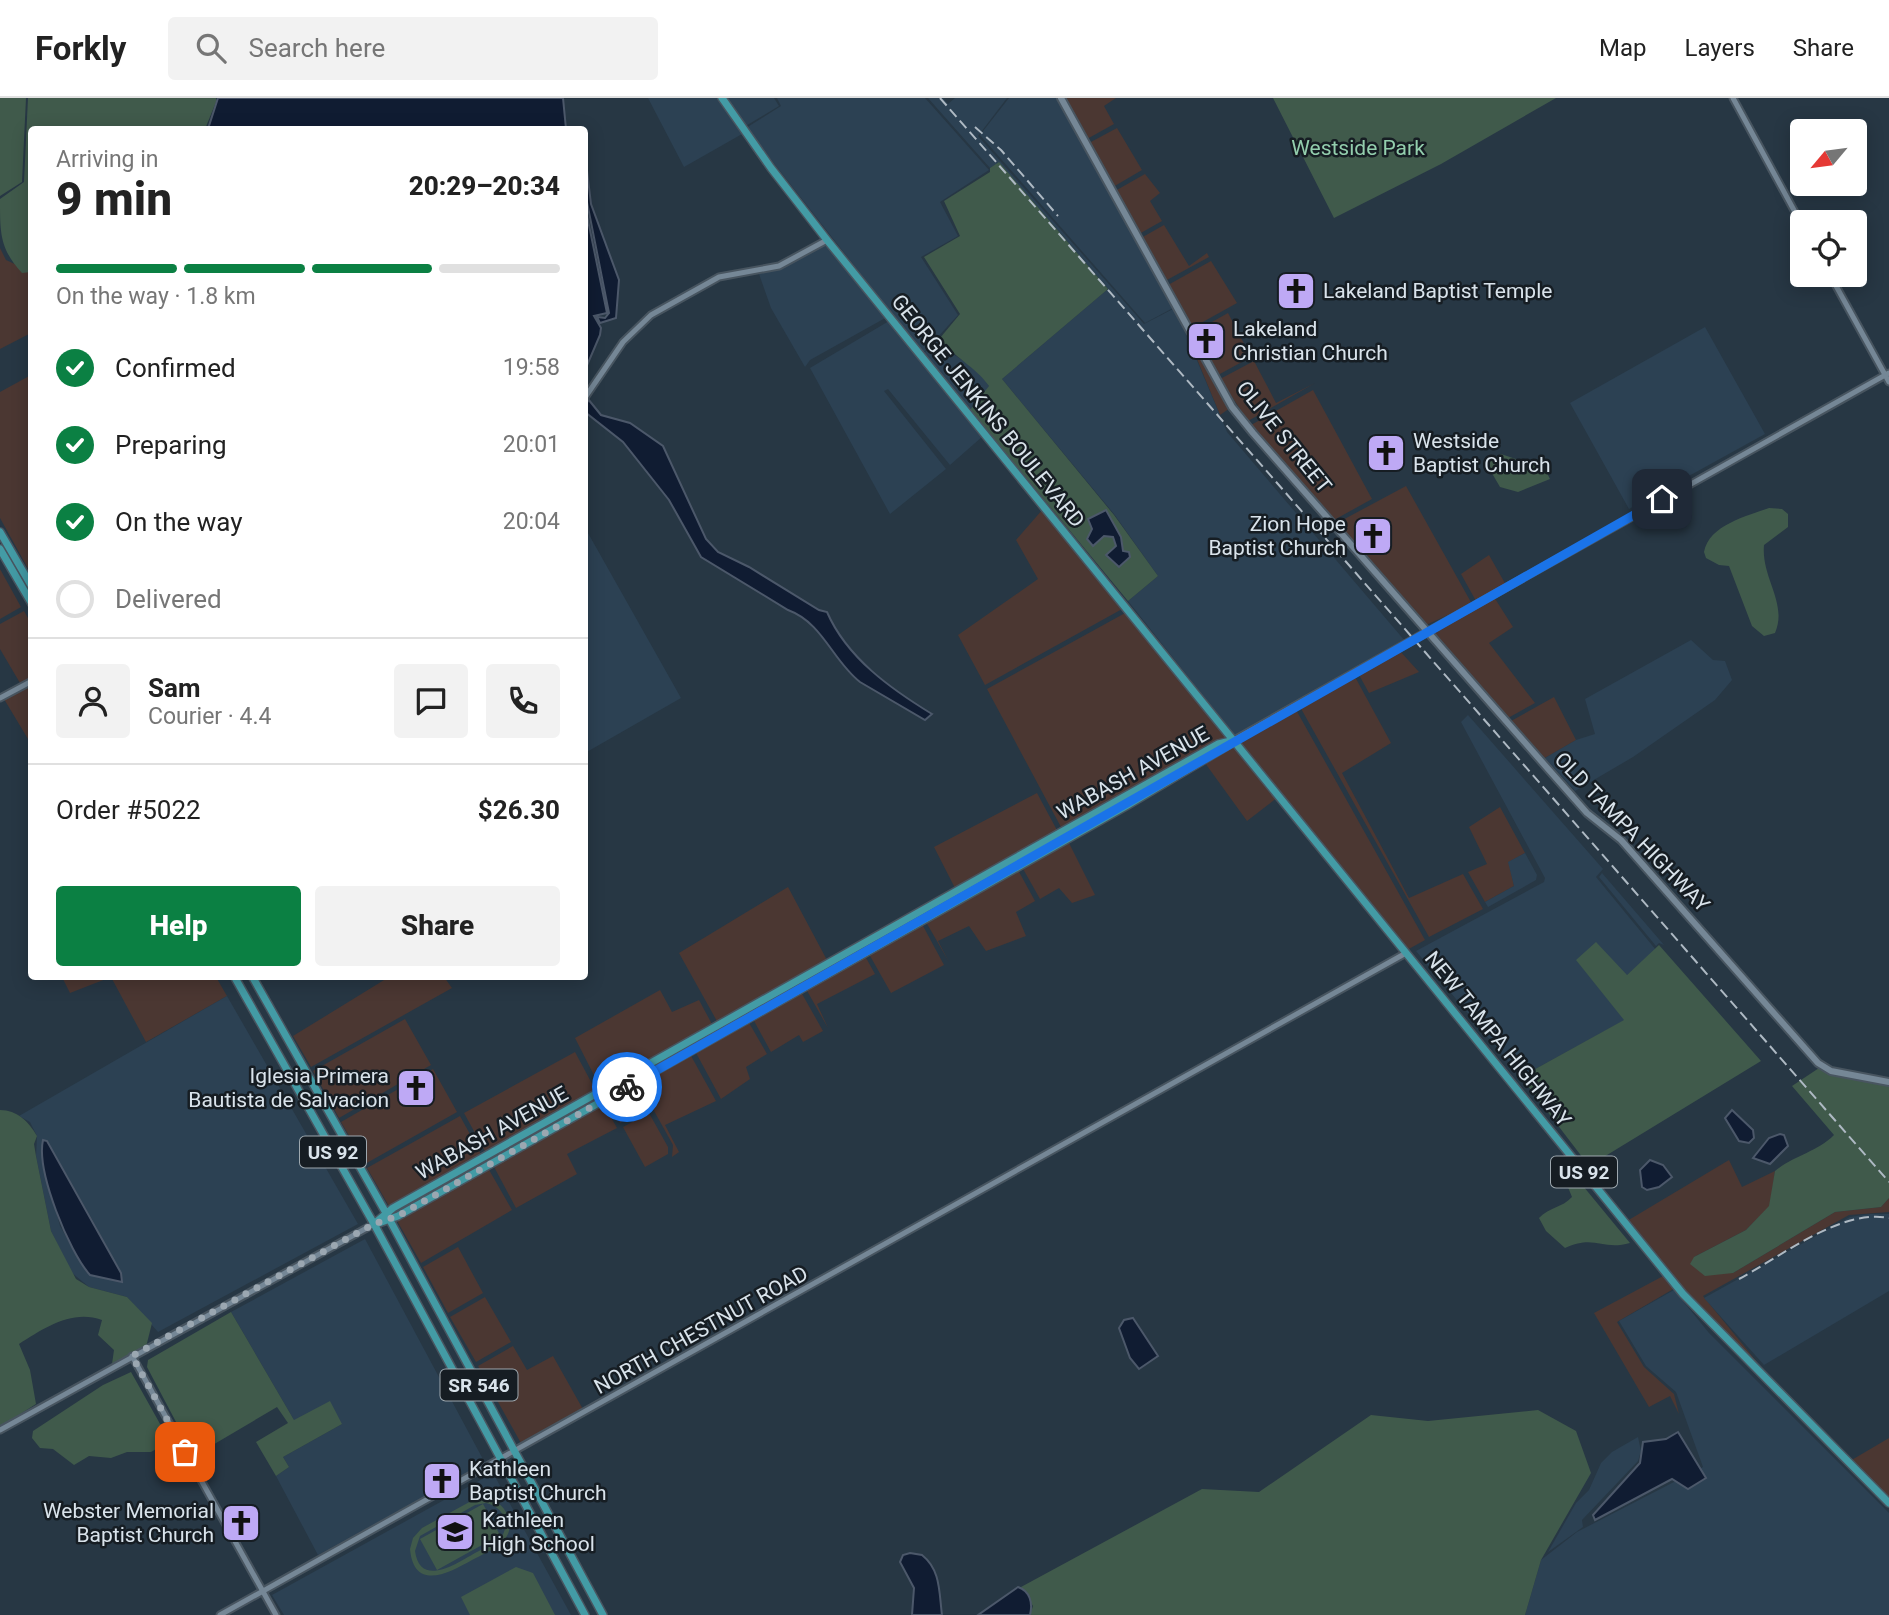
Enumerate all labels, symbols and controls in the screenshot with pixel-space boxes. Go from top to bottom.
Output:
search box [168,17,658,80]
text: Forkly [35,29,126,68]
icon: search [192,29,230,67]
text: Search here [248,33,385,63]
text: Map [1599,34,1647,62]
text: Layers [1685,34,1755,62]
text: Share [1793,34,1854,62]
north arrow [1790,119,1867,196]
map controls [1790,119,1867,287]
park label: Westside Park [1291,136,1425,160]
text: Arriving in [56,146,159,173]
text: 20:29–20:34 [409,171,560,201]
text: 9 min [56,172,172,226]
button: locate [1790,210,1867,287]
church icon: Lakeland Baptist Temple [1275,270,1317,312]
place label: Lakeland Baptist Temple [1323,279,1552,303]
text: On the way · 1.8 km [56,283,256,310]
street label: GEORGE JENKINS BOULEVARD [887,290,1089,532]
place label: Lakeland Christian Church [1233,317,1388,365]
church icon: Lakeland Christian Church [1185,320,1227,362]
icon: check [56,349,94,387]
text: Confirmed [115,353,236,383]
text: 19:58 [503,354,560,381]
street label: OLIVE STREET [1232,376,1337,498]
icon: check [56,426,94,464]
place label: Westside Baptist Church [1413,429,1550,477]
text: Preparing [115,430,227,460]
text: 20:01 [503,431,560,458]
church icon: Westside Baptist Church [1365,432,1407,474]
pin [1632,469,1692,529]
icon: home [1643,480,1681,518]
icon: check [56,503,94,541]
text: On the way [115,507,243,537]
text: 20:04 [503,508,560,535]
place label: Zion Hope Baptist Church [1209,512,1346,560]
church icon: Zion Hope Baptist Church [1352,515,1394,557]
text: Delivered [115,584,222,614]
button: person [56,664,130,738]
button: chat [394,664,468,738]
button: phone [486,664,560,738]
text: Sam [148,673,200,703]
text: Courier · 4.4 [148,703,271,730]
street label: WABASH AVENUE [1053,721,1213,825]
street label: OLD TAMPA HIGHWAY [1550,747,1715,917]
text: Order #5022 [56,795,201,825]
text: $26.30 [478,795,560,825]
button: Help [56,886,301,966]
button: Share [315,886,560,966]
street label: NEW TAMPA HIGHWAY [1420,947,1576,1132]
courier [592,1052,662,1122]
place label: Iglesia Primera Bautista de Salvacion [188,1064,389,1112]
church icon: Iglesia Primera Bautista de Salvacion [395,1067,437,1109]
icon: bike [608,1068,646,1106]
street label: WABASH AVENUE [412,1081,572,1185]
road number: US 92 [300,1136,366,1168]
road number: US 92 [1551,1156,1617,1188]
street label: NORTH CHESTNUT ROAD [590,1261,812,1399]
road number: SR 546 [440,1370,518,1400]
pin [155,1422,215,1482]
icon: bag [166,1433,204,1471]
place label: Kathleen Baptist Church [469,1457,606,1505]
church icon: Kathleen Baptist Church [421,1460,463,1502]
place label: Webster Memorial Baptist Church [43,1499,214,1547]
church icon: Webster Memorial Baptist Church [220,1502,262,1544]
place label: Kathleen High School [482,1508,595,1556]
school or university icon: Kathleen High School [434,1511,476,1553]

